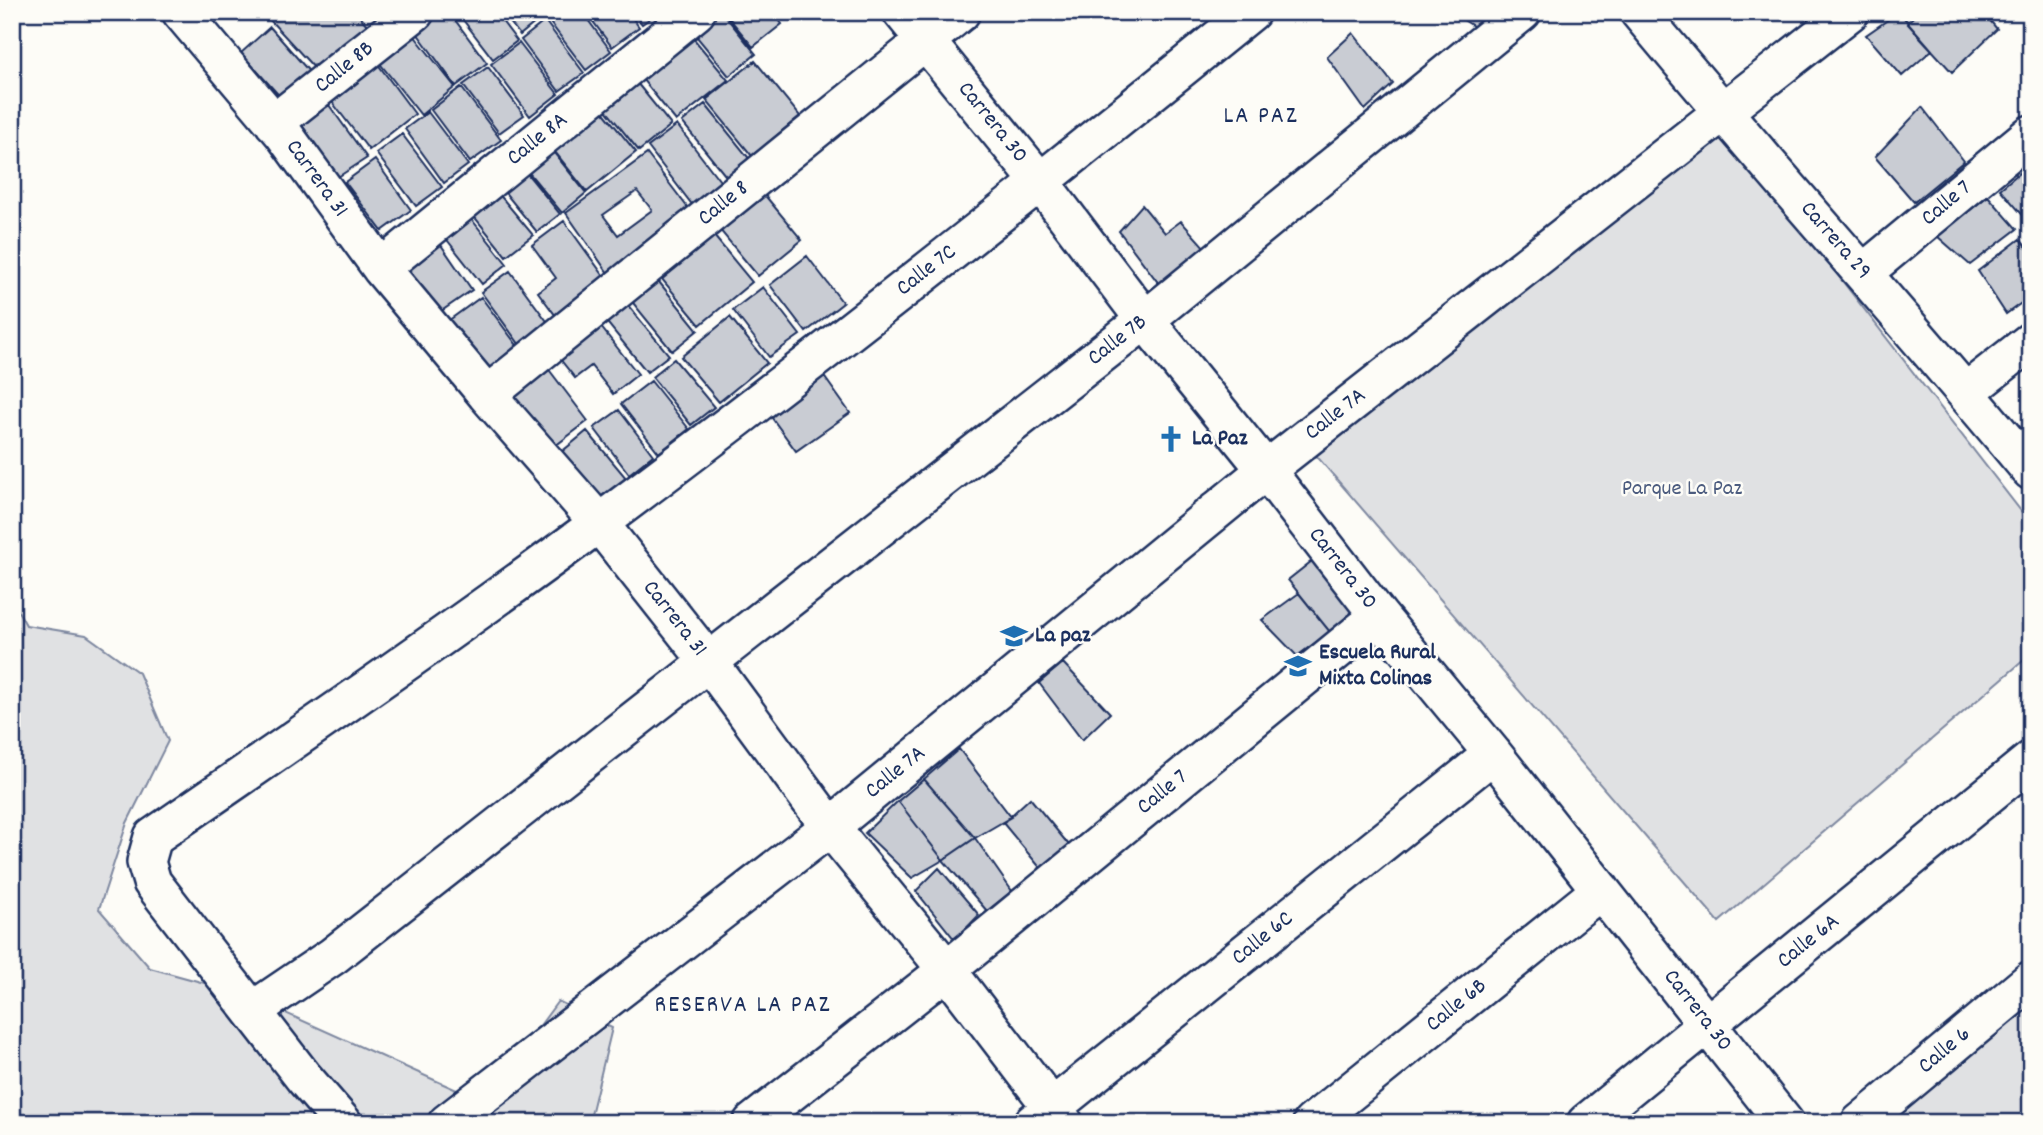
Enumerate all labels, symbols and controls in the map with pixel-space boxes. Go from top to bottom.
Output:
street label: Calle 8B [308,34,382,102]
street label: Carrera 30 [949,75,1035,171]
district label: LA PAZ [1224,100,1299,134]
street label: Calle 8A [500,105,576,175]
street label: Carrera 31 [276,133,356,225]
street label: Calle 8 [691,173,757,235]
street label: Calle 7 [1914,173,1980,235]
street label: Carrera 29 [1792,195,1878,287]
street label: Calle 7C [890,237,964,305]
street label: Calle 7B [1081,307,1155,375]
street label: Calle 7A [1298,380,1374,450]
place label: La Paz [1192,423,1248,456]
church icon: La Paz [1156,424,1186,454]
park label: Parque La Paz [1622,473,1743,506]
street label: Carrera 30 [1299,521,1385,617]
street label: Carrera 31 [634,574,714,664]
place label: La paz [1035,620,1091,653]
school or university icon: La paz [999,621,1029,651]
place label: Escuela Rural Mixta Colinas [1319,637,1436,696]
school or university icon: Escuela Rural Mixta Colinas [1283,651,1313,681]
street label: Calle 7A [858,738,934,808]
street label: Calle 7 [1130,762,1196,824]
street label: Calle 6C [1225,904,1301,974]
street label: Calle 6A [1771,906,1847,978]
street label: Carrera 30 [1654,963,1740,1059]
street label: Calle 6B [1419,971,1495,1041]
district label: RESERVA LA PAZ [655,989,831,1023]
street label: Calle 6 [1912,1019,1978,1083]

